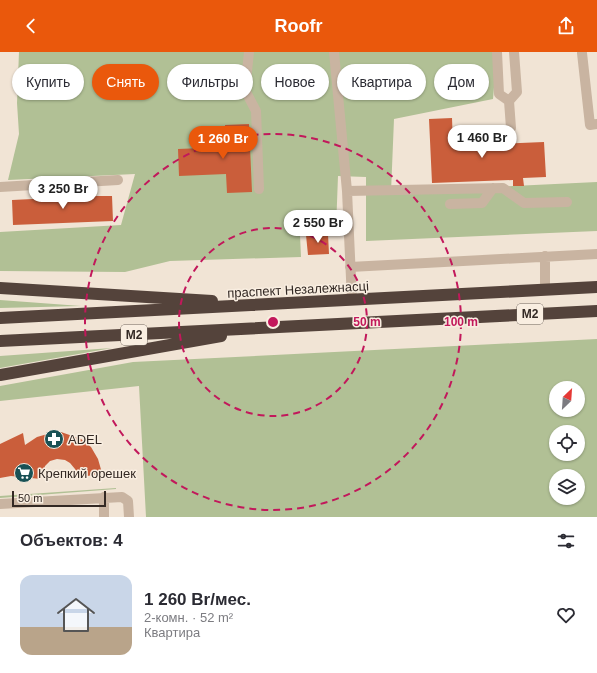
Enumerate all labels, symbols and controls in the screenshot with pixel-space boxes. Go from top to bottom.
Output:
icon: back [20,15,42,37]
icon: share [555,15,577,37]
text: Roofr [275,16,323,36]
chip: Купить [12,64,84,100]
chip: Снять [92,64,159,100]
chip: Фильтры [167,64,253,100]
chip: Новое [261,64,329,100]
chip: Квартира [337,64,426,100]
chip: Дом [434,64,489,100]
pin: 1 460 Br [441,125,523,159]
pin: 1 260 Br [182,126,264,160]
text: 1 460 Br [457,130,507,145]
text: 1 260 Br [198,131,248,146]
pin: 3 250 Br [22,176,104,210]
text: 3 250 Br [38,181,88,196]
pin: 2 550 Br [277,210,359,244]
text: 2 550 Br [293,215,343,230]
street label: праспект Незалежнасці [227,278,369,301]
road number: М2 [517,304,543,324]
centre of rings [266,315,280,329]
text: 50 m [353,315,381,329]
text: 100 m [444,315,478,329]
road number: М2 [121,325,147,345]
north arrow [549,381,585,417]
map controls [549,381,585,505]
button: locate [549,425,585,461]
pharmacy icon: ADEL [43,428,65,450]
place label: ADEL [68,432,102,447]
supermarket icon: Крепкий орешек [13,462,35,484]
place label: Крепкий орешек [38,466,136,481]
button: layers [549,469,585,505]
scale bar [12,489,106,508]
text: 50 m [18,492,42,504]
icon: filters [555,530,577,552]
text: Объектов: 4 [20,531,123,550]
text: 1 260 Br/мес. [144,590,251,609]
icon: home [52,591,100,639]
icon: heart [555,604,577,626]
text: 2-комн. · 52 m² [144,610,233,625]
text: Квартира [144,625,200,640]

